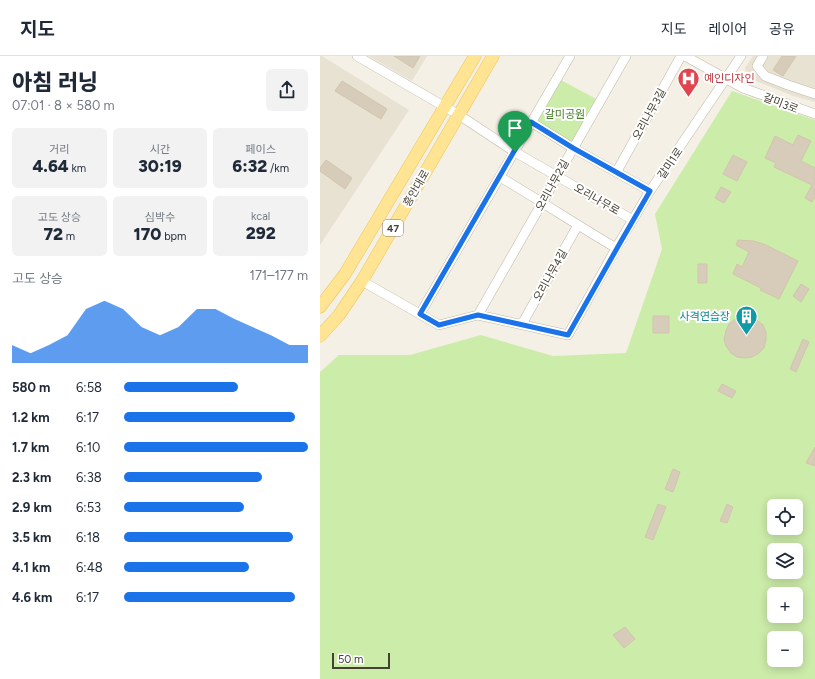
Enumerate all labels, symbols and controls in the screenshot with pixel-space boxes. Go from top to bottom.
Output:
text: 지도 [20,18,55,41]
text: 지도 [661,21,687,38]
text: 레이어 [709,21,747,38]
text: 공유 [769,21,795,38]
hospital icon: 예인디자인 [675,65,701,98]
text: 아침 러닝 [12,69,98,96]
button: share [266,69,308,111]
place label: 예인디자인 [704,72,755,85]
street label: 오리나무3길 [630,86,669,142]
street label: 갈미3로 [762,91,800,116]
text: 07:01 · 8 × 580 m [12,98,115,113]
park label: 갈미공원 [545,108,585,121]
pin [498,111,532,152]
icon: arrive [504,117,526,139]
text: 거리 [49,143,69,156]
text: 시간 [150,143,170,156]
text: 페이스 [245,143,276,156]
street label: 갈미1로 [655,145,686,181]
text: 4.64 [33,156,69,176]
text: 30:19 [138,156,182,176]
text: 6:32 [232,156,267,176]
street label: 오리나무2길 [533,157,572,213]
text: km [69,162,86,175]
text: /km [267,162,289,175]
street label: 흥안대로 [401,167,432,209]
street label: 오리나무로 [572,181,622,218]
text: kcal [251,210,270,223]
text: 고도 상승 [38,211,81,224]
text: 심박수 [145,211,175,224]
road number: 47 [383,220,403,236]
text: 292 [246,223,276,243]
text: 72 [43,224,63,244]
text: 170 [134,224,161,244]
text: m [63,230,75,243]
text: bpm [161,230,186,243]
street label: 오리나무4길 [531,247,570,304]
text: 171–177 m [250,268,308,283]
text: 고도 상승 [12,271,63,286]
building icon: 사격연습장 [733,303,759,336]
place label: 사격연습장 [679,310,730,323]
text: 580 m [12,380,50,395]
text: 6:58 [76,380,102,395]
text: 1.2 km [12,410,50,425]
text: 6:17 [76,410,99,425]
text: 1.7 km [12,440,49,455]
text: 6:10 [76,440,100,455]
text: 2.3 km [12,470,51,485]
text: 6:38 [76,470,102,485]
map controls [767,499,803,667]
button: locate [767,499,803,535]
text: 2.9 km [12,500,52,515]
text: 6:53 [76,500,101,515]
text: 3.5 km [12,530,51,545]
text: 6:18 [76,530,100,545]
button: layers [767,543,803,579]
text: 4.1 km [12,560,50,575]
text: 6:48 [76,560,103,575]
button: + [767,587,803,623]
text: 4.6 km [12,590,52,605]
text: 6:17 [76,590,99,605]
button: − [767,631,803,667]
scale bar [332,651,390,670]
text: 50 m [338,653,363,666]

